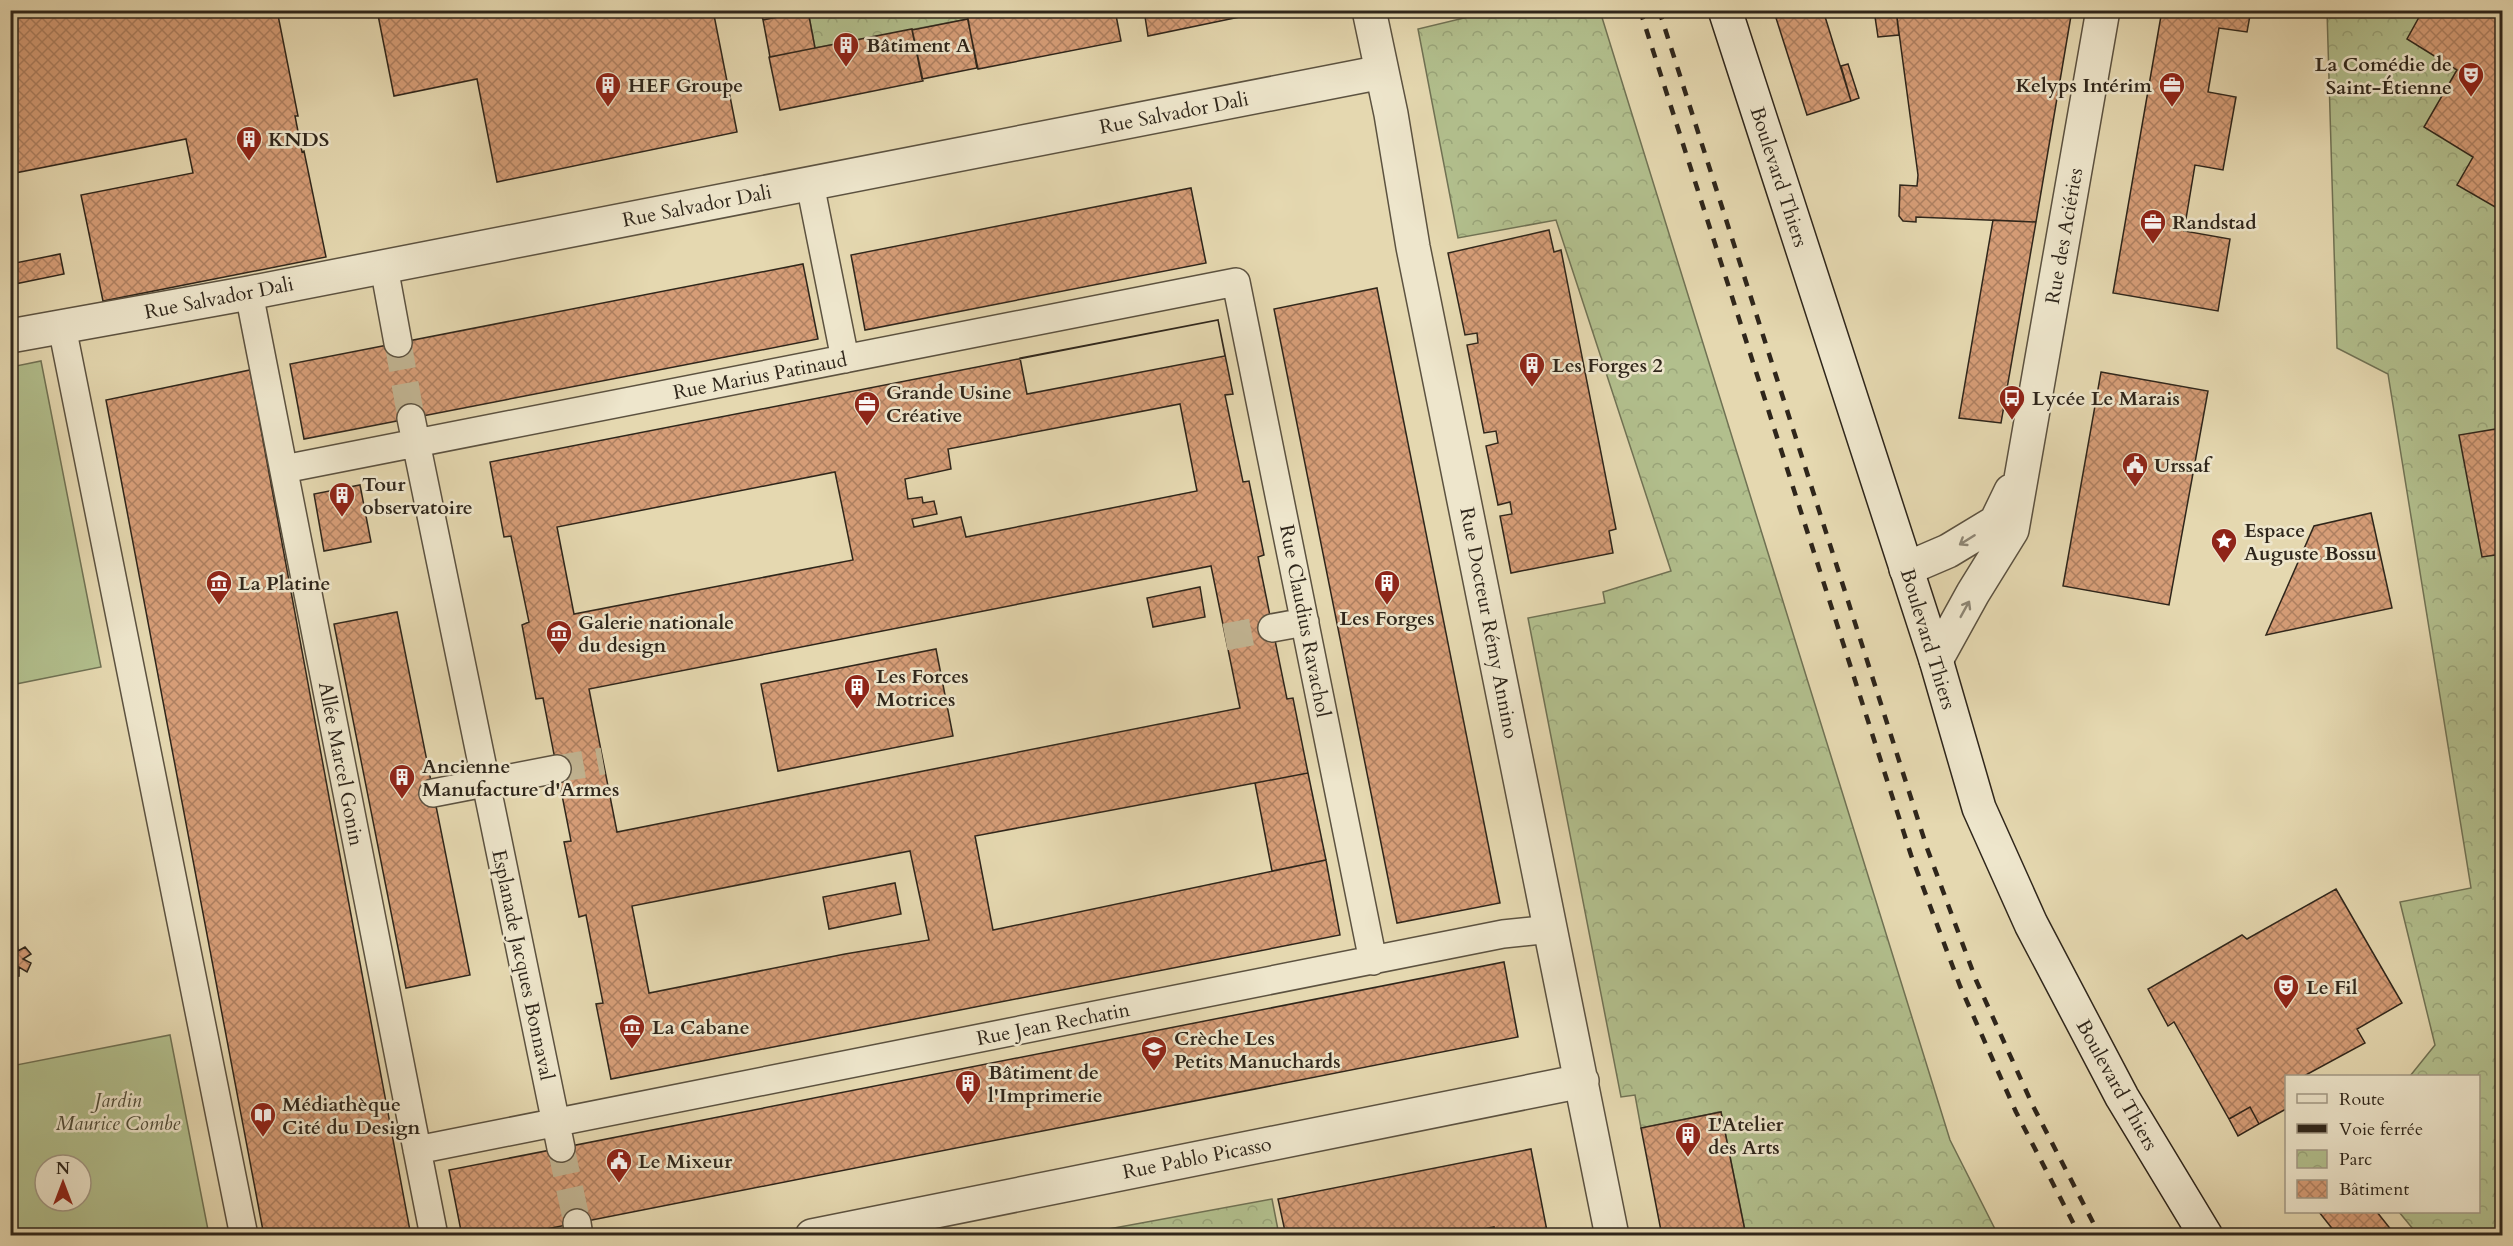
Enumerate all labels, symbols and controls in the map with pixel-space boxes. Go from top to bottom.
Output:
building icon: Bâtiment A [831,30,861,68]
place label: Bâtiment A [866,32,971,59]
place label: La Comédie de Saint-Étienne [2315,51,2452,101]
theatre icon: La Comédie de Saint-Étienne [2456,60,2486,98]
building icon: HEF Groupe [593,70,623,108]
office icon: Kelyps Intérim [2157,70,2187,108]
place label: HEF Groupe [628,72,743,99]
place label: Kelyps Intérim [2016,72,2153,99]
street label: Rue Salvador Dali [1097,85,1251,141]
street label: Boulevard Thiers [1744,103,1814,251]
building icon: KNDS [234,124,264,162]
place label: KNDS [268,126,329,153]
street label: Rue des Aciéries [2039,166,2089,306]
street label: Rue Salvador Dali [620,178,774,234]
office icon: Randstad [2138,207,2168,245]
place label: Randstad [2172,209,2257,236]
street label: Rue Salvador Dali [142,270,296,326]
street label: Rue Marius Patinaud [671,346,850,406]
building icon: Les Forges 2 [1517,350,1547,388]
place label: Les Forges 2 [1552,352,1663,379]
place label: Grande Usine Créative [886,379,1012,429]
bus stop icon: Lycée Le Marais [1997,383,2027,421]
place label: Lycée Le Marais [2032,385,2180,412]
office icon: Grande Usine Créative [852,389,882,427]
public building icon: Urssaf [2120,450,2150,488]
place label: Urssaf [2154,452,2213,479]
place label: Tour observatoire [362,471,473,521]
building icon: Tour observatoire [327,480,357,518]
street label: Rue Docteur Rémy Annino [1453,505,1525,741]
place label: Espace Auguste Bossu [2244,517,2377,567]
street label: Rue Claudius Ravachol [1273,522,1337,720]
place icon: Espace Auguste Bossu [2209,526,2239,564]
one-way arrow [1959,534,1976,546]
street label: Boulevard Thiers [1894,565,1962,713]
museum icon: La Platine [204,568,234,606]
building icon: Les Forges [1372,568,1402,606]
place label: La Platine [238,570,331,597]
one-way arrow [1959,601,1971,618]
place label: Les Forges [1339,605,1435,632]
place label: Galerie nationale du design [578,609,734,659]
museum icon: Galerie nationale du design [544,618,574,656]
place label: Les Forces Motrices [876,663,969,713]
building icon: Les Forces Motrices [842,672,872,710]
street label: Allée Marcel Gonin [312,680,370,849]
place label: Ancienne Manufacture d'Armes [422,753,619,803]
building icon: Ancienne Manufacture d'Armes [387,762,417,800]
street label: Esplanade Jacques Bonnaval [485,847,561,1083]
theatre icon: Le Fil [2271,972,2301,1010]
place label: Le Fil [2306,974,2358,1001]
street label: Rue Jean Rechatin [974,996,1133,1052]
museum icon: La Cabane [617,1012,647,1050]
place label: La Cabane [652,1014,750,1041]
street label: Boulevard Thiers [2070,1015,2164,1155]
place label: Crèche Les Petits Manuchards [1174,1025,1341,1075]
school or university icon: Crèche Les Petits Manuchards [1139,1034,1169,1072]
place label: Bâtiment de l'Imprimerie [988,1059,1103,1109]
building icon: Bâtiment de l'Imprimerie [953,1068,983,1106]
legend [2285,1075,2480,1213]
park label: Jardin Maurice Combe [56,1087,181,1137]
text: Route [2339,1087,2385,1112]
place label: Médiathèque Cité du Design [282,1091,420,1141]
library icon: Médiathèque Cité du Design [248,1100,278,1138]
place label: L'Atelier des Arts [1708,1111,1784,1161]
text: Voie ferrée [2339,1117,2423,1142]
building icon: L'Atelier des Arts [1673,1120,1703,1158]
street label: Rue Pablo Picasso [1120,1130,1274,1186]
public building icon: Le Mixeur [604,1146,634,1184]
text: Parc [2339,1147,2372,1172]
place label: Le Mixeur [638,1148,733,1175]
north arrow [33,1153,93,1213]
text: N [56,1158,70,1180]
text: Bâtiment [2339,1177,2409,1202]

